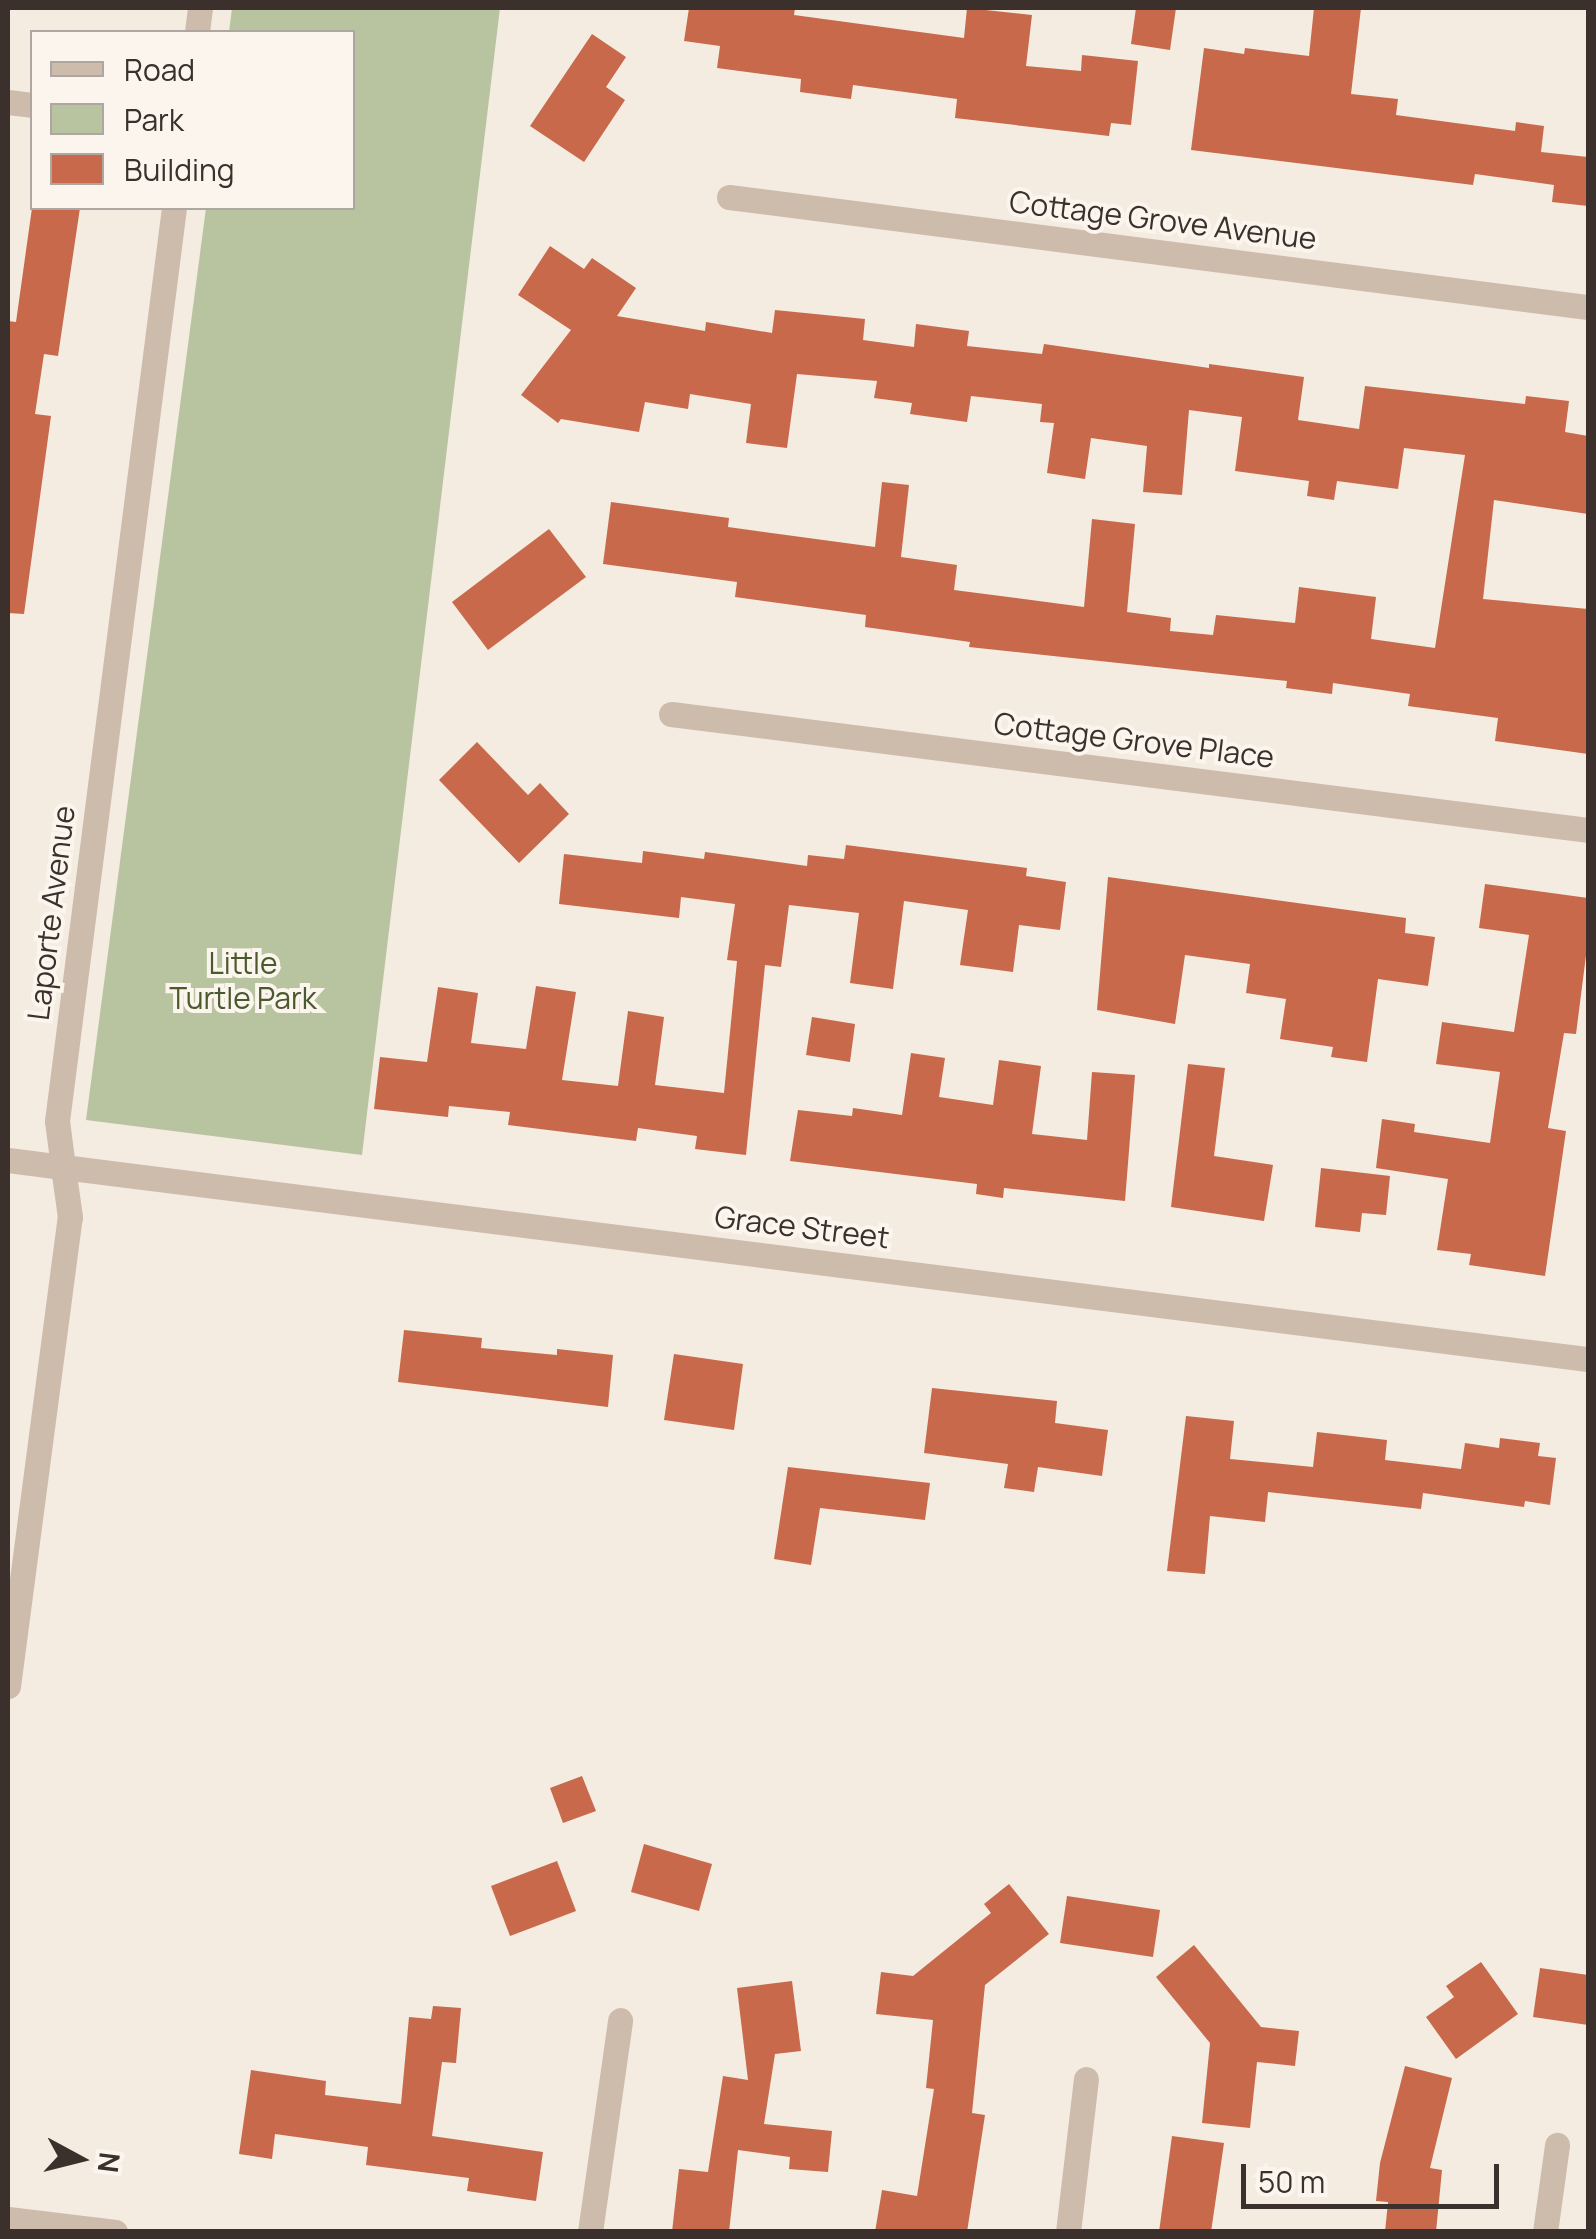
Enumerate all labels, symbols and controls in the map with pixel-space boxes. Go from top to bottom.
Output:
legend [30,30,355,210]
text: Road [124,49,195,90]
text: Park [124,99,184,140]
text: Building [124,149,235,190]
street label: Cottage Grove Avenue [1007,183,1319,257]
street label: Cottage Grove Place [992,705,1276,775]
street label: Laporte Avenue [20,804,82,1022]
park label: Little Turtle Park [169,945,317,1016]
street label: Grace Street [713,1198,891,1256]
north arrow [30,2109,130,2209]
scale bar [1246,2144,1504,2206]
text: N [90,2150,130,2175]
text: 50 m [1258,2161,1325,2202]

